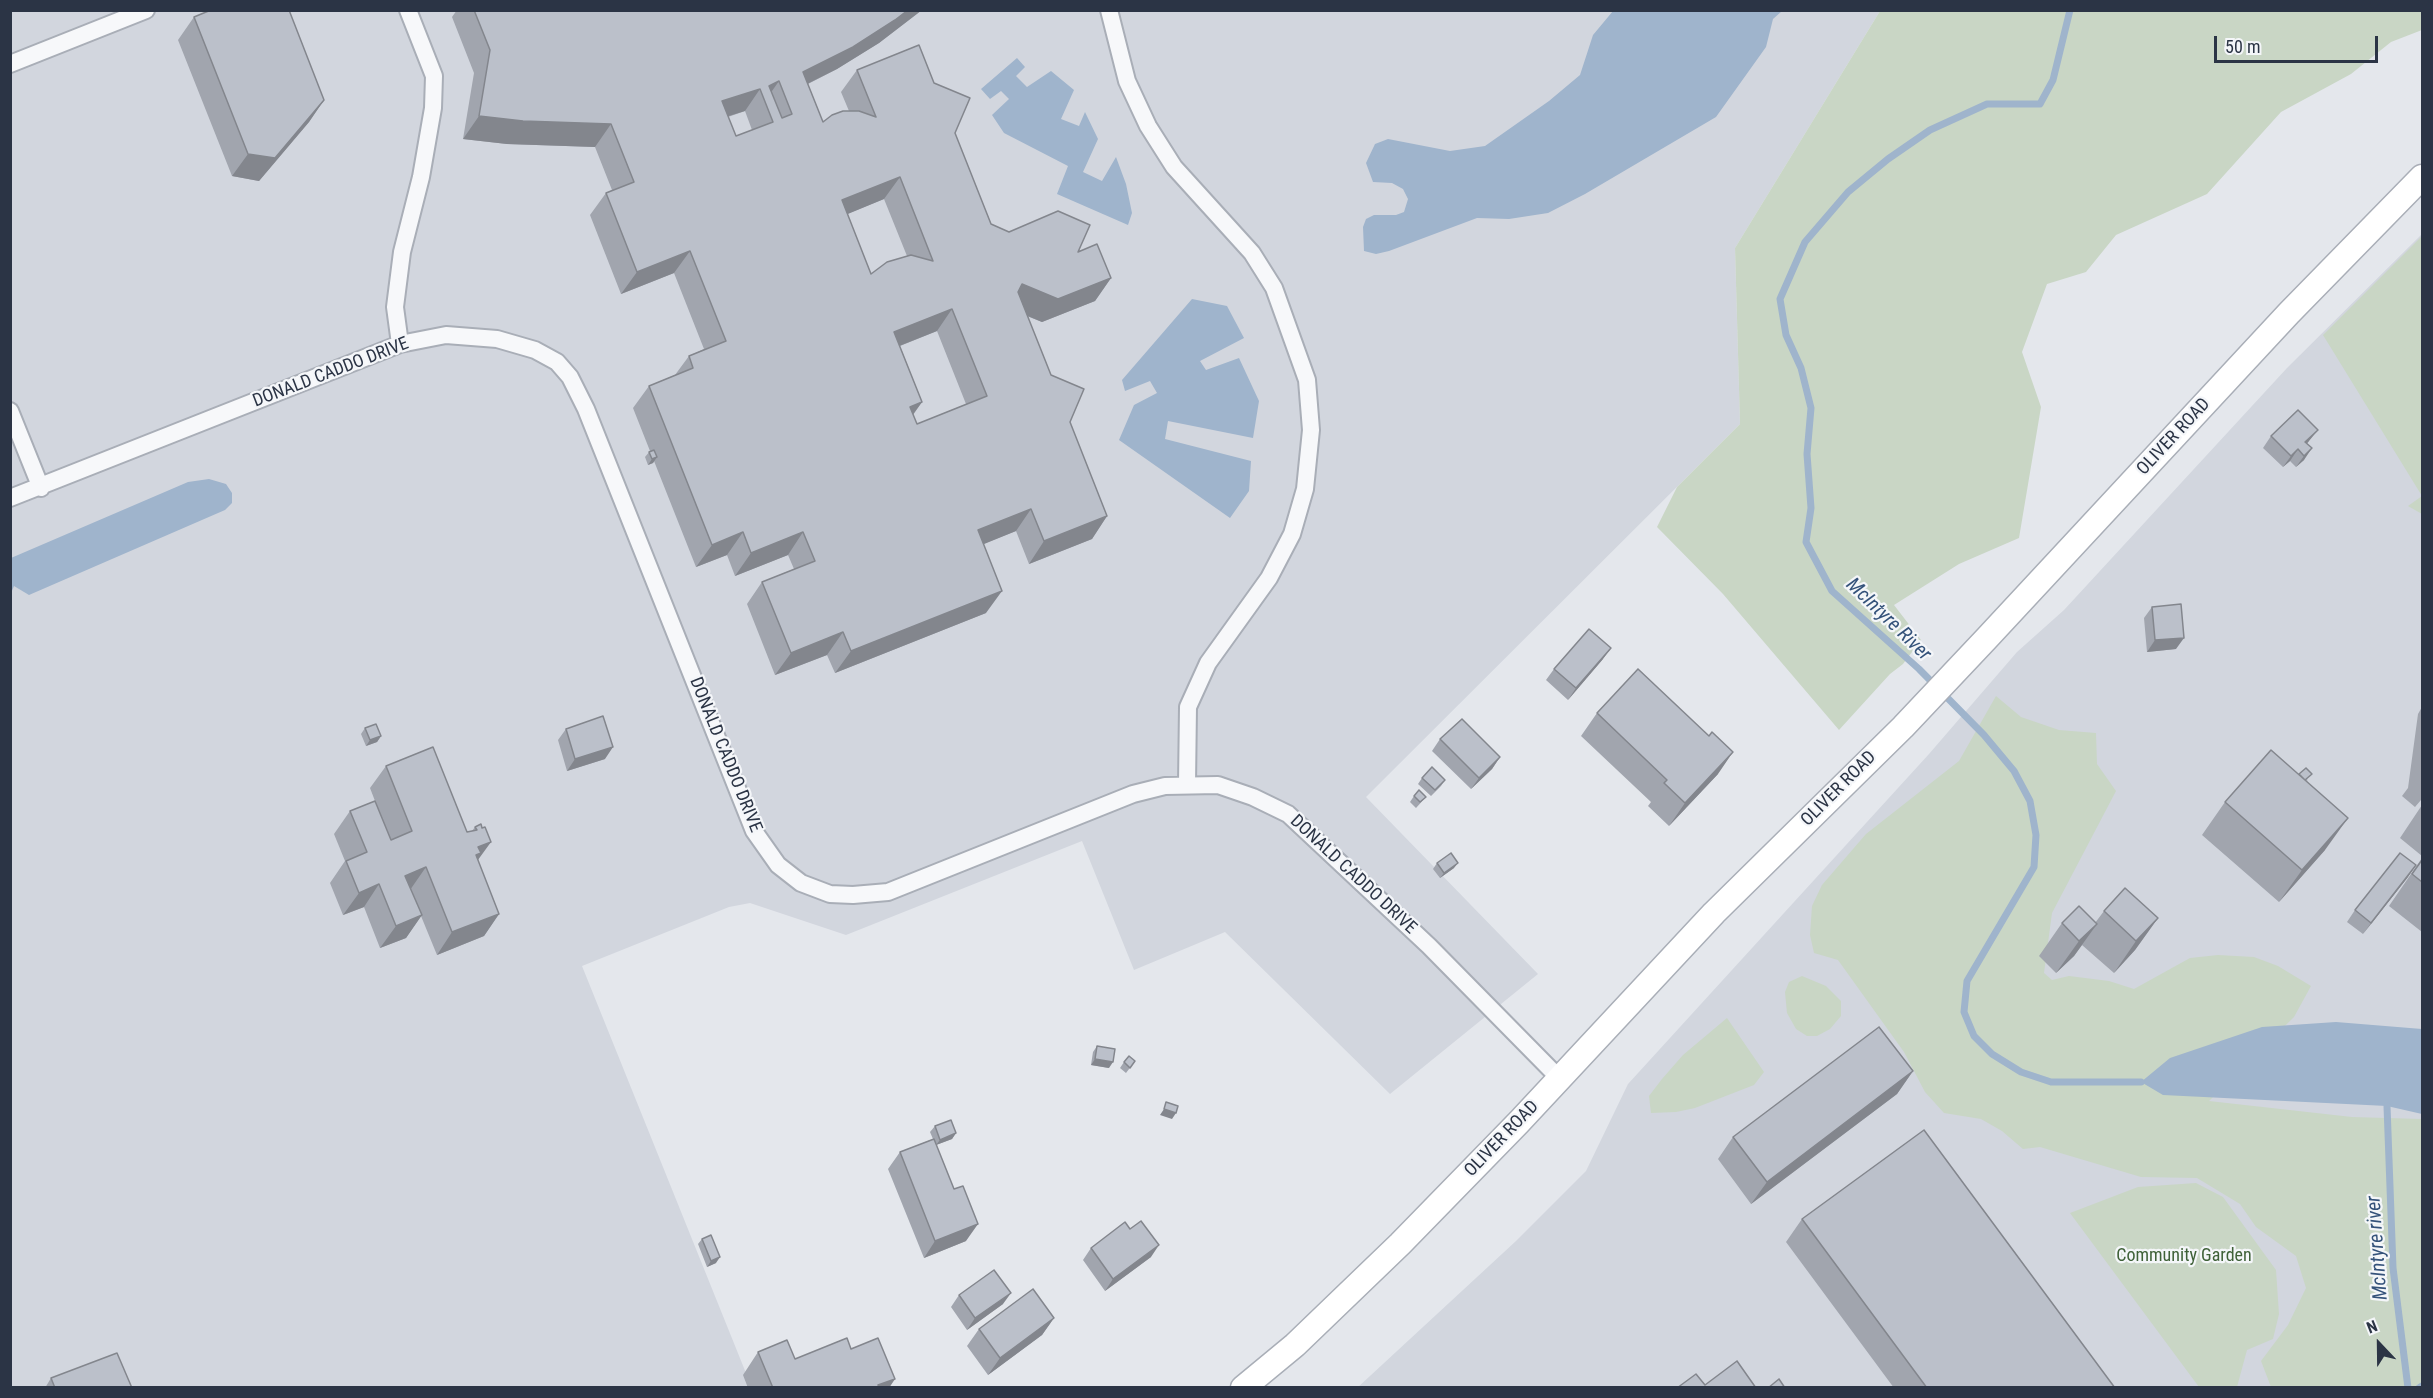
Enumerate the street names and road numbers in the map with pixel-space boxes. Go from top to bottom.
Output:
street label: DONALD CADDO DRIVE [250,333,412,413]
street label: OLIVER ROAD [2133,394,2215,480]
street label: DONALD CADDO DRIVE [684,674,766,836]
street label: OLIVER ROAD [1797,747,1881,831]
street label: DONALD CADDO DRIVE [1285,811,1421,939]
street label: OLIVER ROAD [1460,1096,1544,1182]

